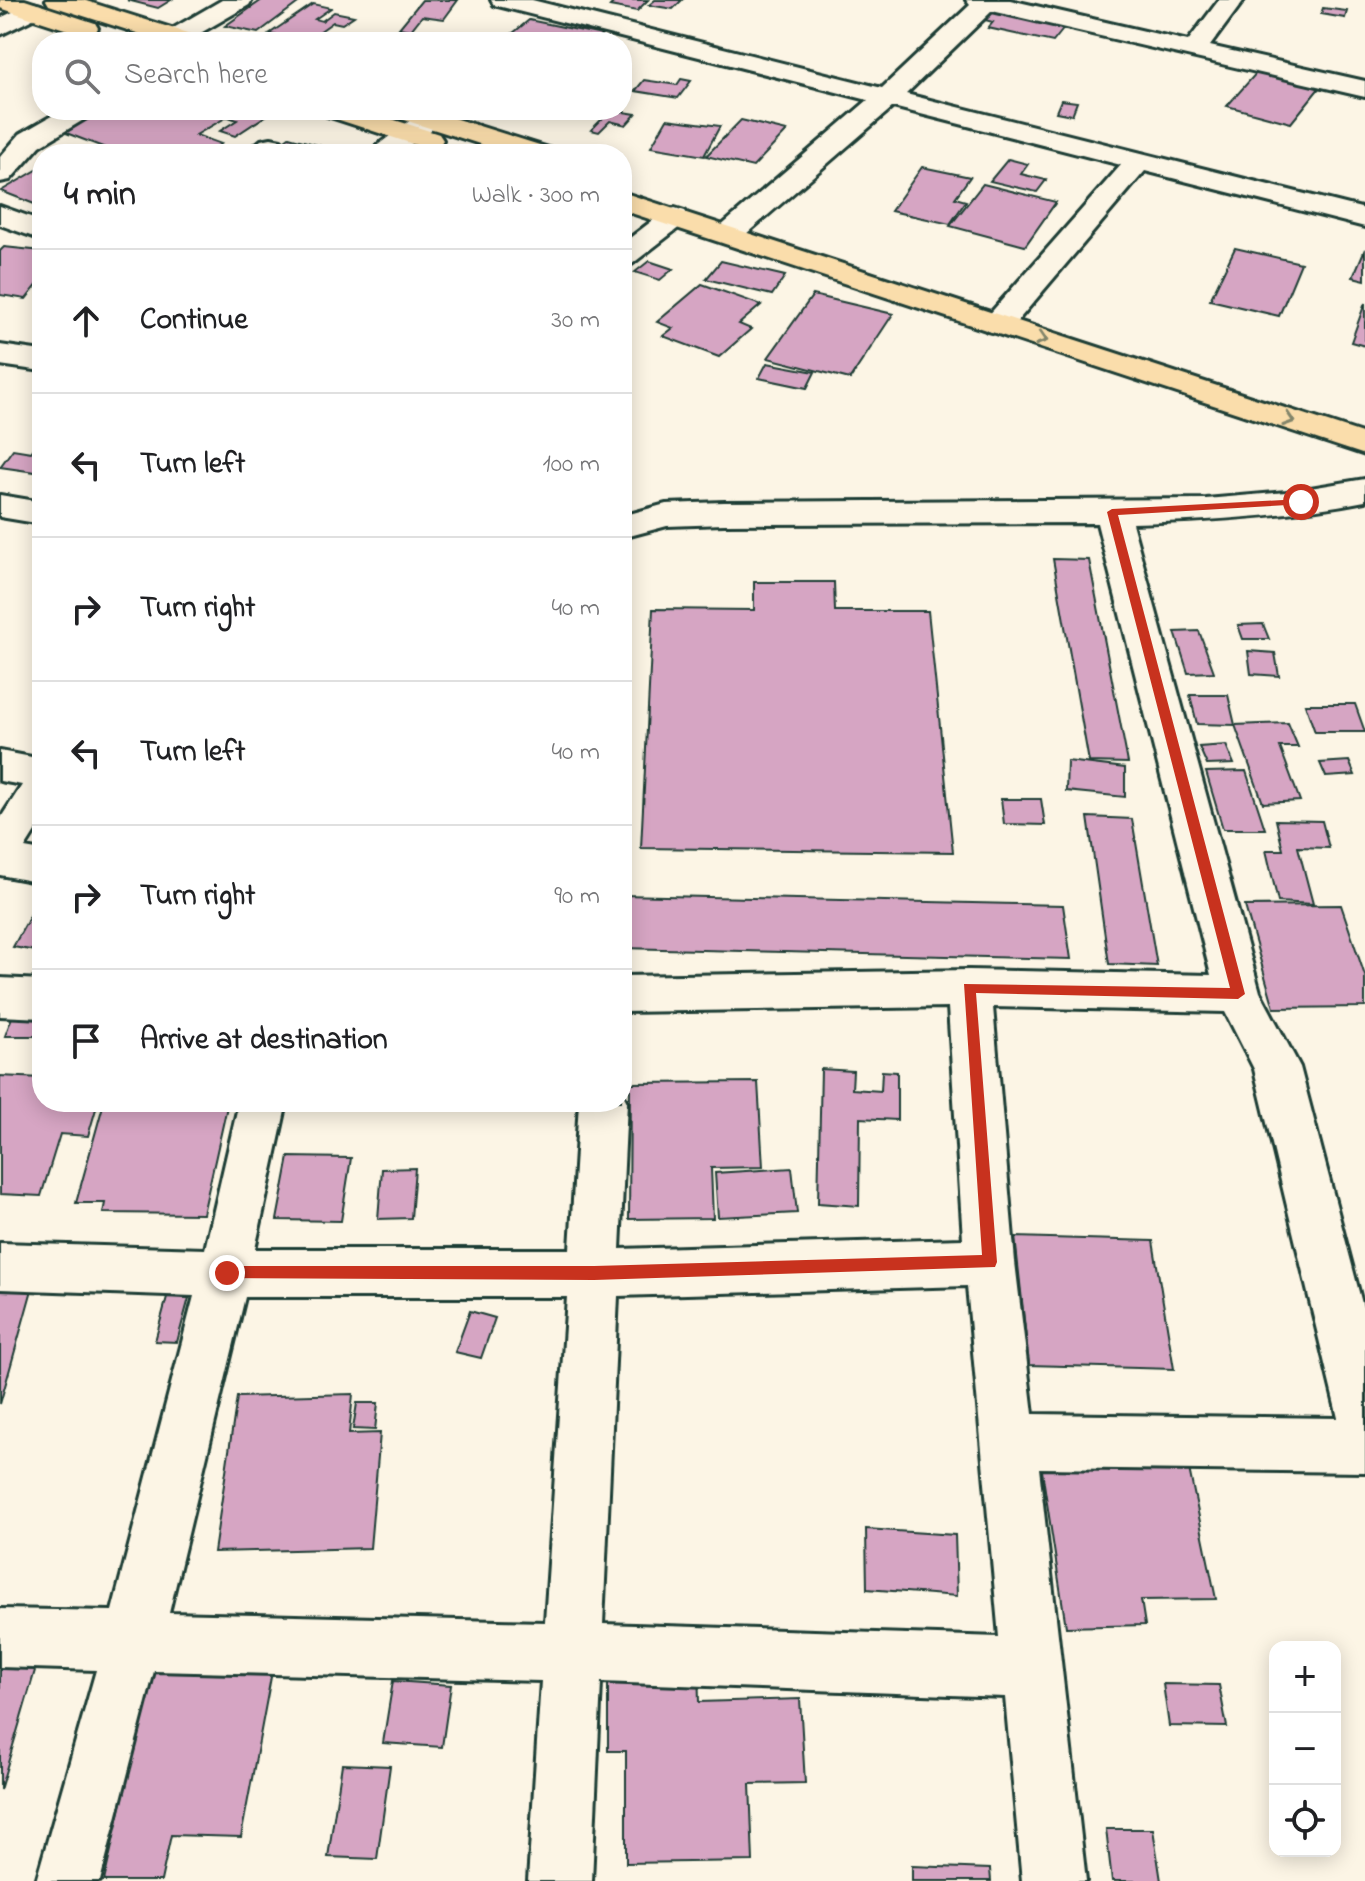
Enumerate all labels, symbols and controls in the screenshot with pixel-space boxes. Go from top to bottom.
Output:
search box [32,32,632,120]
icon: search [60,54,104,98]
text: Search here [124,54,268,98]
text: 4 min [64,171,136,221]
text: Walk · 300 m [472,177,600,215]
icon: ahead [64,299,108,343]
text: Continue [140,299,248,343]
text: 30 m [551,302,600,340]
one-way arrow [1034,329,1048,345]
one-way arrow [1281,411,1295,427]
icon: left [64,443,108,487]
text: Turn left [140,443,245,487]
text: 100 m [543,446,600,484]
route start [1283,484,1319,520]
icon: right [64,587,108,631]
text: Turn right [140,587,255,631]
text: 40 m [551,590,600,628]
icon: left [64,731,108,775]
text: Turn left [140,731,245,775]
text: 40 m [551,734,600,772]
icon: right [64,875,108,919]
text: Turn right [140,875,255,919]
text: 90 m [554,878,600,916]
icon: arrive [64,1019,108,1063]
text: Arrive at destination [140,1019,388,1063]
route end [209,1255,245,1291]
map controls [1269,1641,1341,1857]
button: + [1269,1641,1341,1713]
button: − [1269,1713,1341,1785]
button: locate [1269,1785,1341,1857]

